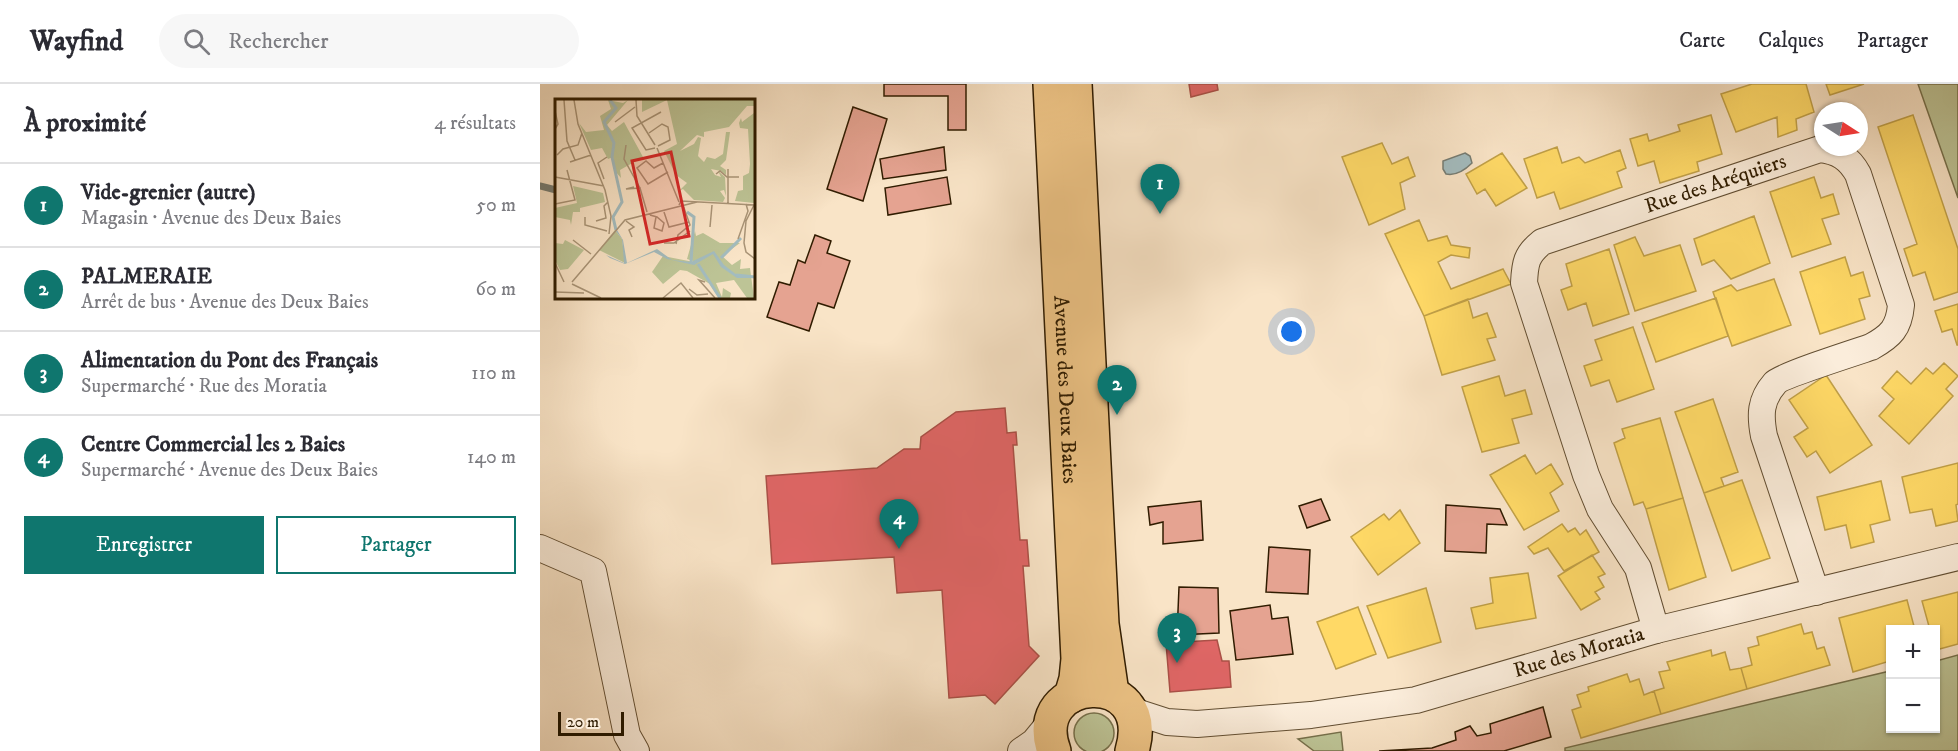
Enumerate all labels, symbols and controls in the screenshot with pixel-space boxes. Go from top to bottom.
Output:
search box [159,14,579,68]
text: Wayfind [30,24,123,59]
icon: search [180,25,213,58]
text: Rechercher [228,28,328,55]
text: Carte [1679,28,1725,54]
text: Calques [1758,28,1824,54]
text: Partager [1857,28,1928,54]
inset map [555,99,754,298]
north arrow [1814,102,1868,156]
text: À proximité [24,107,146,140]
text: 4 résultats [434,111,516,136]
street label: Rue des Aréquiers [1641,148,1790,220]
pin: 1 [1140,164,1180,214]
text: Vide-grenier (autre) [81,179,256,206]
text: 1 [40,193,47,218]
text: 50 m [476,193,516,218]
text: Magasin · Avenue des Deux Baies [81,206,341,231]
text: PALMERAIE [81,263,212,290]
text: 2 [39,277,48,302]
text: 60 m [476,277,516,302]
text: Arrêt de bus · Avenue des Deux Baies [81,290,369,315]
street label: Avenue des Deux Baies [1047,295,1082,484]
your location [1277,317,1306,346]
text: Alimentation du Pont des Français [81,347,378,374]
text: 3 [40,361,47,386]
text: 110 m [471,361,516,386]
pin: 2 [1098,366,1136,415]
text: Supermarché · Rue des Moratia [81,374,327,399]
text: Centre Commercial les 2 Baies [81,431,345,458]
text: 4 [38,445,49,470]
text: 140 m [467,445,516,470]
text: Supermarché · Avenue des Deux Baies [81,458,378,483]
pin: 4 [880,500,918,549]
button: Enregistrer [24,516,264,574]
button: Partager [276,516,516,574]
pin: 3 [1158,614,1196,663]
street label: Rue des Moratia [1510,621,1647,684]
map controls [1886,625,1940,733]
button: + [1886,625,1940,679]
button: − [1886,679,1940,733]
scale bar [558,709,624,736]
text: 20 m [567,712,599,732]

